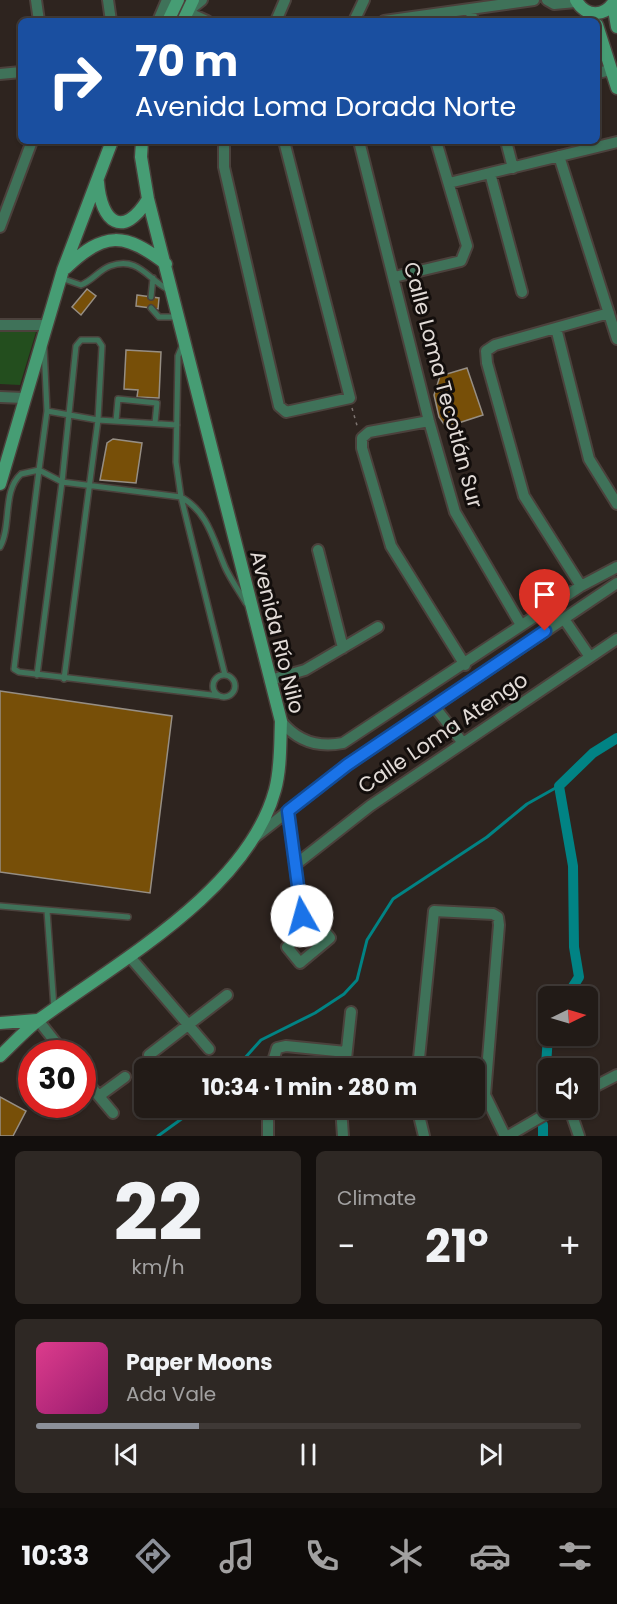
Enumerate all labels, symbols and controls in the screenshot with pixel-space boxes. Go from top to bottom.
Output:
text: 70 m [135,32,238,91]
icon: right [36,42,114,120]
text: Avenida Loma Dorada Norte [135,88,516,125]
street label: Calle Loma Tecotlán Sur [397,259,490,511]
street label: Avenida Río Nilo [243,547,312,716]
pin [519,569,570,631]
icon: arrive [528,578,561,611]
street label: Calle Loma Atengo [352,665,533,800]
position arrow [270,884,334,948]
north arrow [538,986,598,1046]
map controls [538,986,598,1118]
speed limit sign: 30 [18,1040,96,1118]
button: sound [538,1058,598,1118]
text: 10:34 · 1 min · 280 m [202,1072,417,1103]
text: 22 [113,1158,203,1267]
text: Climate [337,1184,416,1212]
text: 21° [425,1215,489,1278]
text: − [337,1223,355,1270]
text: + [558,1223,581,1270]
text: km/h [131,1253,185,1281]
text: Paper Moons [126,1347,273,1378]
text: Ada Vale [126,1380,216,1408]
icon: previous [110,1438,143,1471]
icon: pause [292,1438,325,1471]
icon: next [474,1438,507,1471]
icon: directions [132,1535,174,1577]
icon: music [216,1535,258,1577]
icon: phone [301,1535,343,1577]
icon: climate [385,1535,427,1577]
icon: car [469,1535,511,1577]
icon: filters [554,1535,596,1577]
text: 10:33 [21,1537,89,1574]

